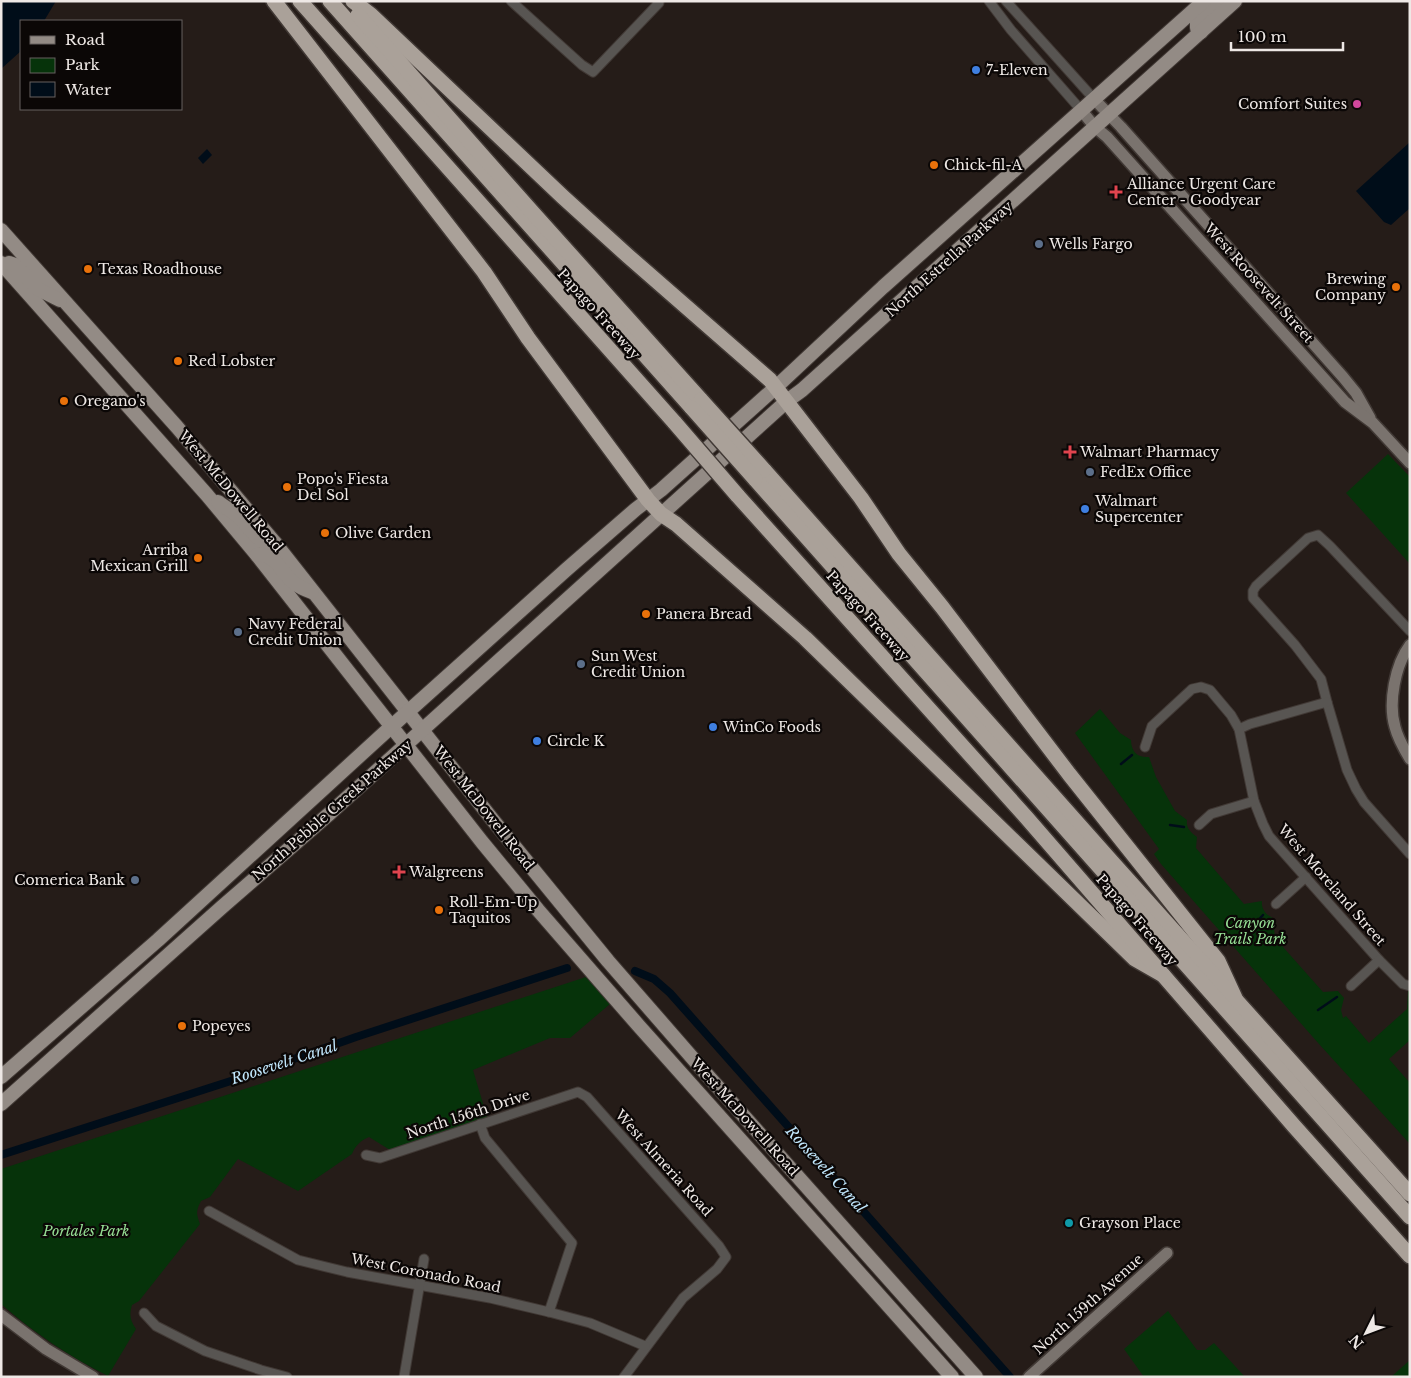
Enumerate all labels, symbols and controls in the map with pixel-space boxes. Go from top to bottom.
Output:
legend [20,20,182,110]
scale bar [1231,20,1344,52]
text: 100 m [1238,27,1287,46]
text: Road [65,30,105,49]
text: Park [65,55,101,74]
place label: 7-Eleven [986,61,1048,79]
marker: 7-Eleven [970,64,982,76]
text: Water [64,80,112,99]
place label: Comfort Suites [1238,95,1347,113]
marker: Comfort Suites [1351,98,1363,110]
place label: Chick-fil-A [944,156,1023,174]
marker: Chick-fil-A [928,159,940,171]
place label: Alliance Urgent Care Center - Goodyear [1126,175,1276,209]
marker: Alliance Urgent Care Center - Goodyear [1109,185,1123,199]
street label: North Estrella Parkway [882,197,1016,321]
street label: West Roosevelt Street [1200,219,1318,347]
place label: Wells Fargo [1048,235,1133,253]
marker: Wells Fargo [1033,238,1045,250]
place label: Texas Roadhouse [98,260,222,278]
marker: Texas Roadhouse [82,263,94,275]
street label: Papago Freeway [554,265,644,363]
place label: Brewing Company [1315,270,1387,304]
marker: Brewing Company [1390,281,1402,293]
place label: Red Lobster [188,352,276,370]
marker: Red Lobster [172,355,184,367]
place label: Oregano's [74,392,146,410]
marker: Oregano's [58,395,70,407]
street label: West McDowell Road [174,426,287,556]
place label: Walmart Pharmacy [1079,443,1219,461]
marker: Walmart Pharmacy [1064,446,1076,458]
place label: FedEx Office [1100,463,1191,481]
marker: FedEx Office [1084,466,1096,478]
place label: Popo's Fiesta Del Sol [297,470,389,504]
marker: Popo's Fiesta Del Sol [281,481,293,493]
place label: Walmart Supercenter [1094,492,1183,526]
marker: Walmart Supercenter [1079,503,1091,515]
place label: Olive Garden [335,524,432,542]
marker: Olive Garden [319,527,331,539]
place label: Arriba Mexican Grill [90,541,188,575]
marker: Arriba Mexican Grill [192,552,204,564]
street label: Papago Freeway [823,567,913,665]
place label: Panera Bread [656,605,752,623]
marker: Panera Bread [640,608,652,620]
place label: Navy Federal Credit Union [248,615,342,649]
marker: Navy Federal Credit Union [232,626,244,638]
place label: Sun West Credit Union [591,647,685,681]
marker: Sun West Credit Union [575,658,587,670]
place label: WinCo Foods [722,718,821,736]
marker: WinCo Foods [707,721,719,733]
place label: Circle K [547,732,606,750]
marker: Circle K [531,735,543,747]
street label: North Pebble Creek Parkway [248,736,416,884]
street label: West McDowell Road [429,741,538,874]
street label: West Moreland Street [1274,820,1390,950]
place label: Walgreens [408,863,484,881]
marker: Walgreens [393,866,405,878]
street label: Papago Freeway [1092,870,1182,970]
place label: Comerica Bank [14,871,125,889]
marker: Comerica Bank [129,874,141,886]
place label: Roll-Em-Up Taquitos [449,893,537,927]
marker: Roll-Em-Up Taquitos [433,904,445,916]
park label: Canyon Trails Park [1213,914,1287,948]
place label: Popeyes [192,1017,251,1035]
marker: Popeyes [176,1020,188,1032]
water label: Roosevelt Canal [227,1036,340,1088]
street label: West McDowell Road [687,1053,803,1180]
street label: North 156th Drive [404,1085,532,1143]
street label: West Almeria Road [611,1105,717,1220]
water label: Roosevelt Canal [781,1121,870,1217]
place label: Grayson Place [1079,1214,1181,1232]
marker: Grayson Place [1063,1217,1075,1229]
park label: Portales Park [42,1222,129,1240]
street label: West Coronado Road [348,1249,503,1296]
street label: North 159th Avenue [1029,1250,1147,1358]
north arrow [1341,1308,1391,1358]
text: N [1345,1331,1367,1353]

